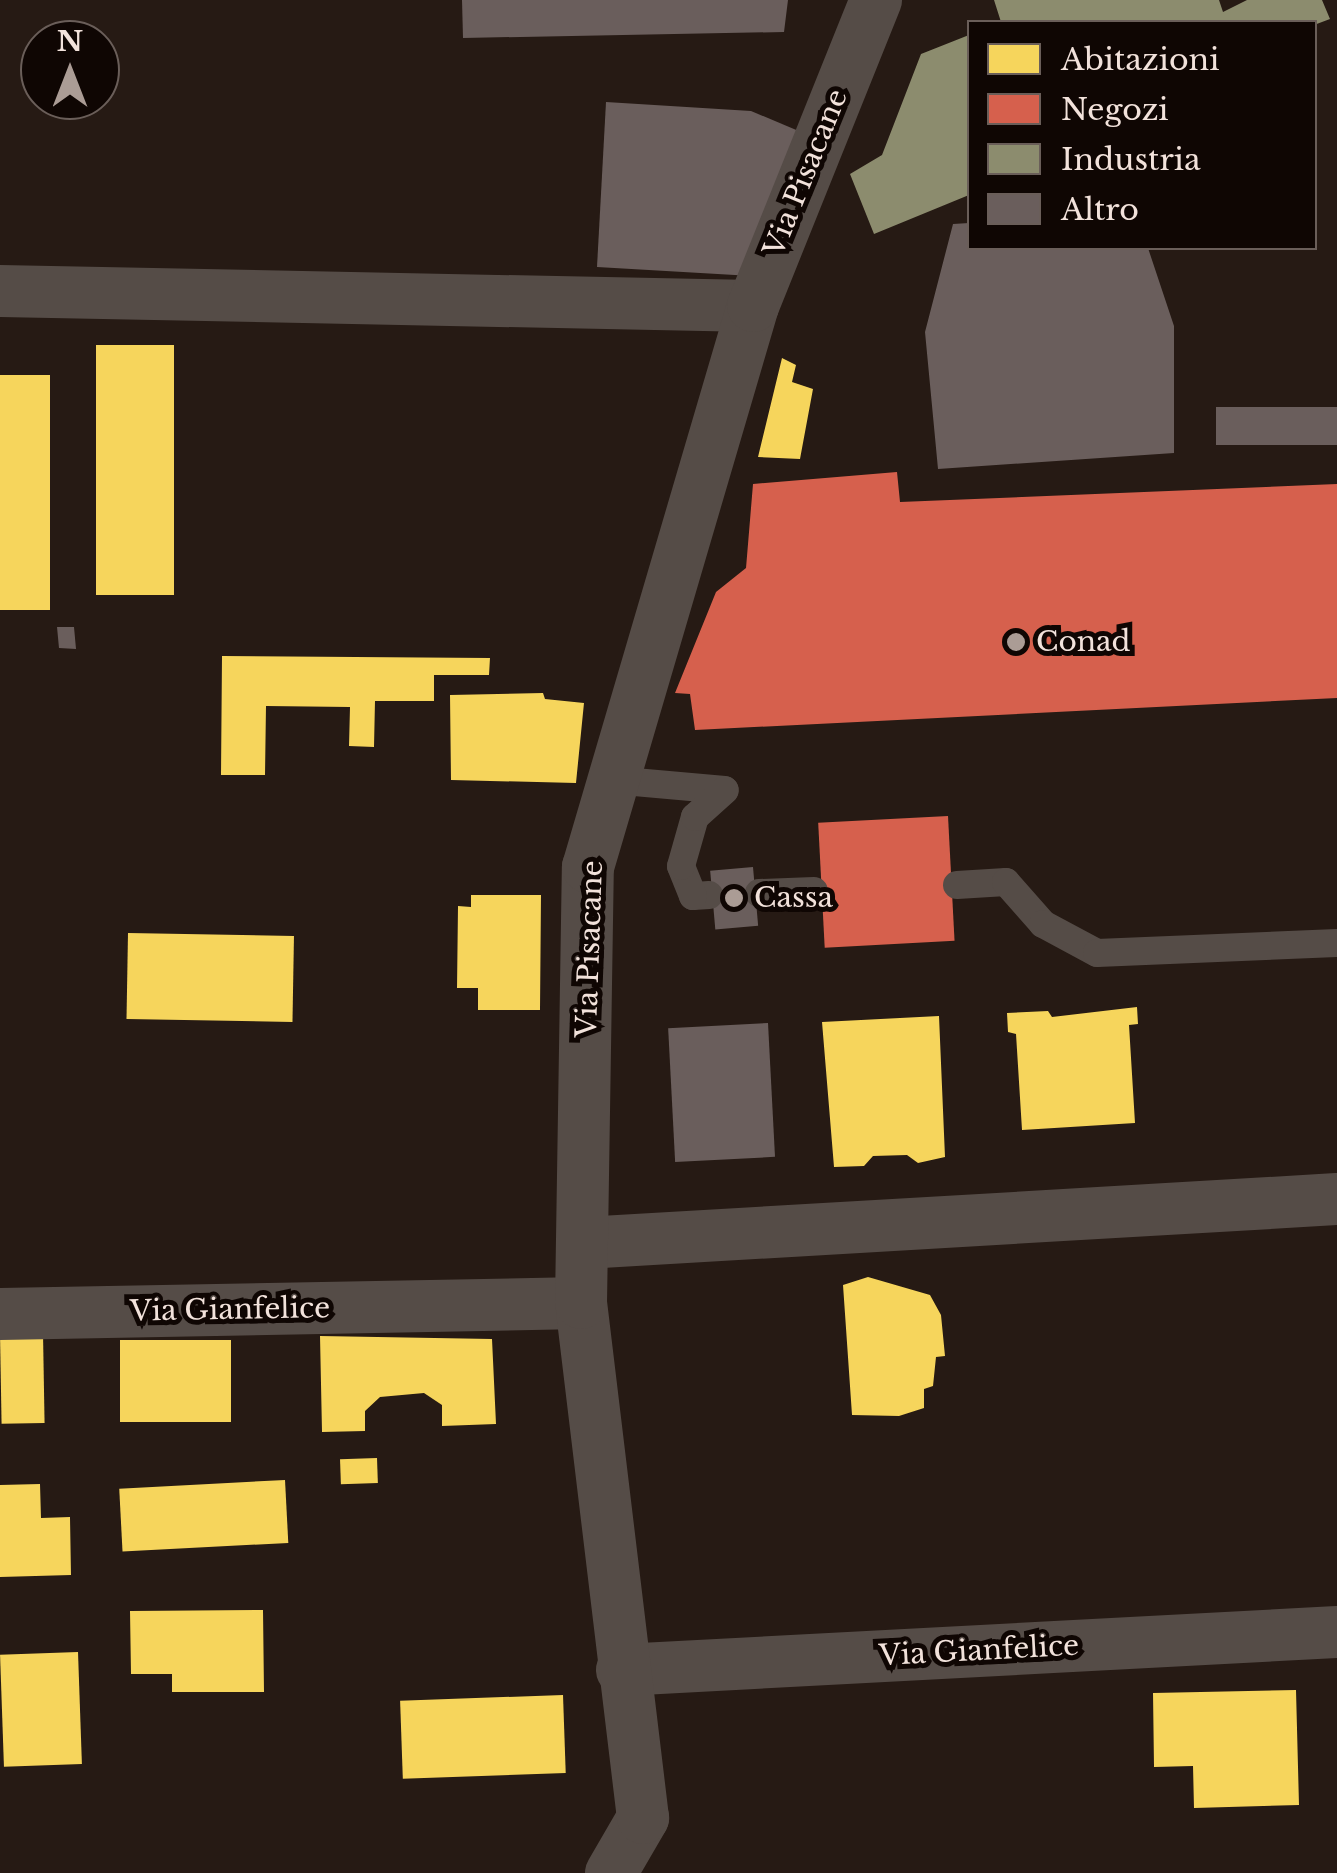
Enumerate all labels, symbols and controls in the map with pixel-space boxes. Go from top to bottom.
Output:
north arrow [20,20,120,120]
legend [967,20,1317,250]
text: N [57,24,83,59]
text: Abitazioni [1061,41,1219,78]
street label: Via Pisacane [757,84,855,262]
text: Negozi [1061,91,1169,128]
text: Industria [1061,141,1201,178]
text: Altro [1061,191,1139,228]
place label: Conad [1036,625,1130,659]
marker: Conad [1005,631,1027,653]
street label: Via Pisacane [570,860,610,1038]
place label: Cassa [754,881,833,915]
marker: Cassa [723,887,745,909]
street label: Via Gianfelice [129,1291,331,1329]
street label: Via Gianfelice [878,1629,1080,1673]

